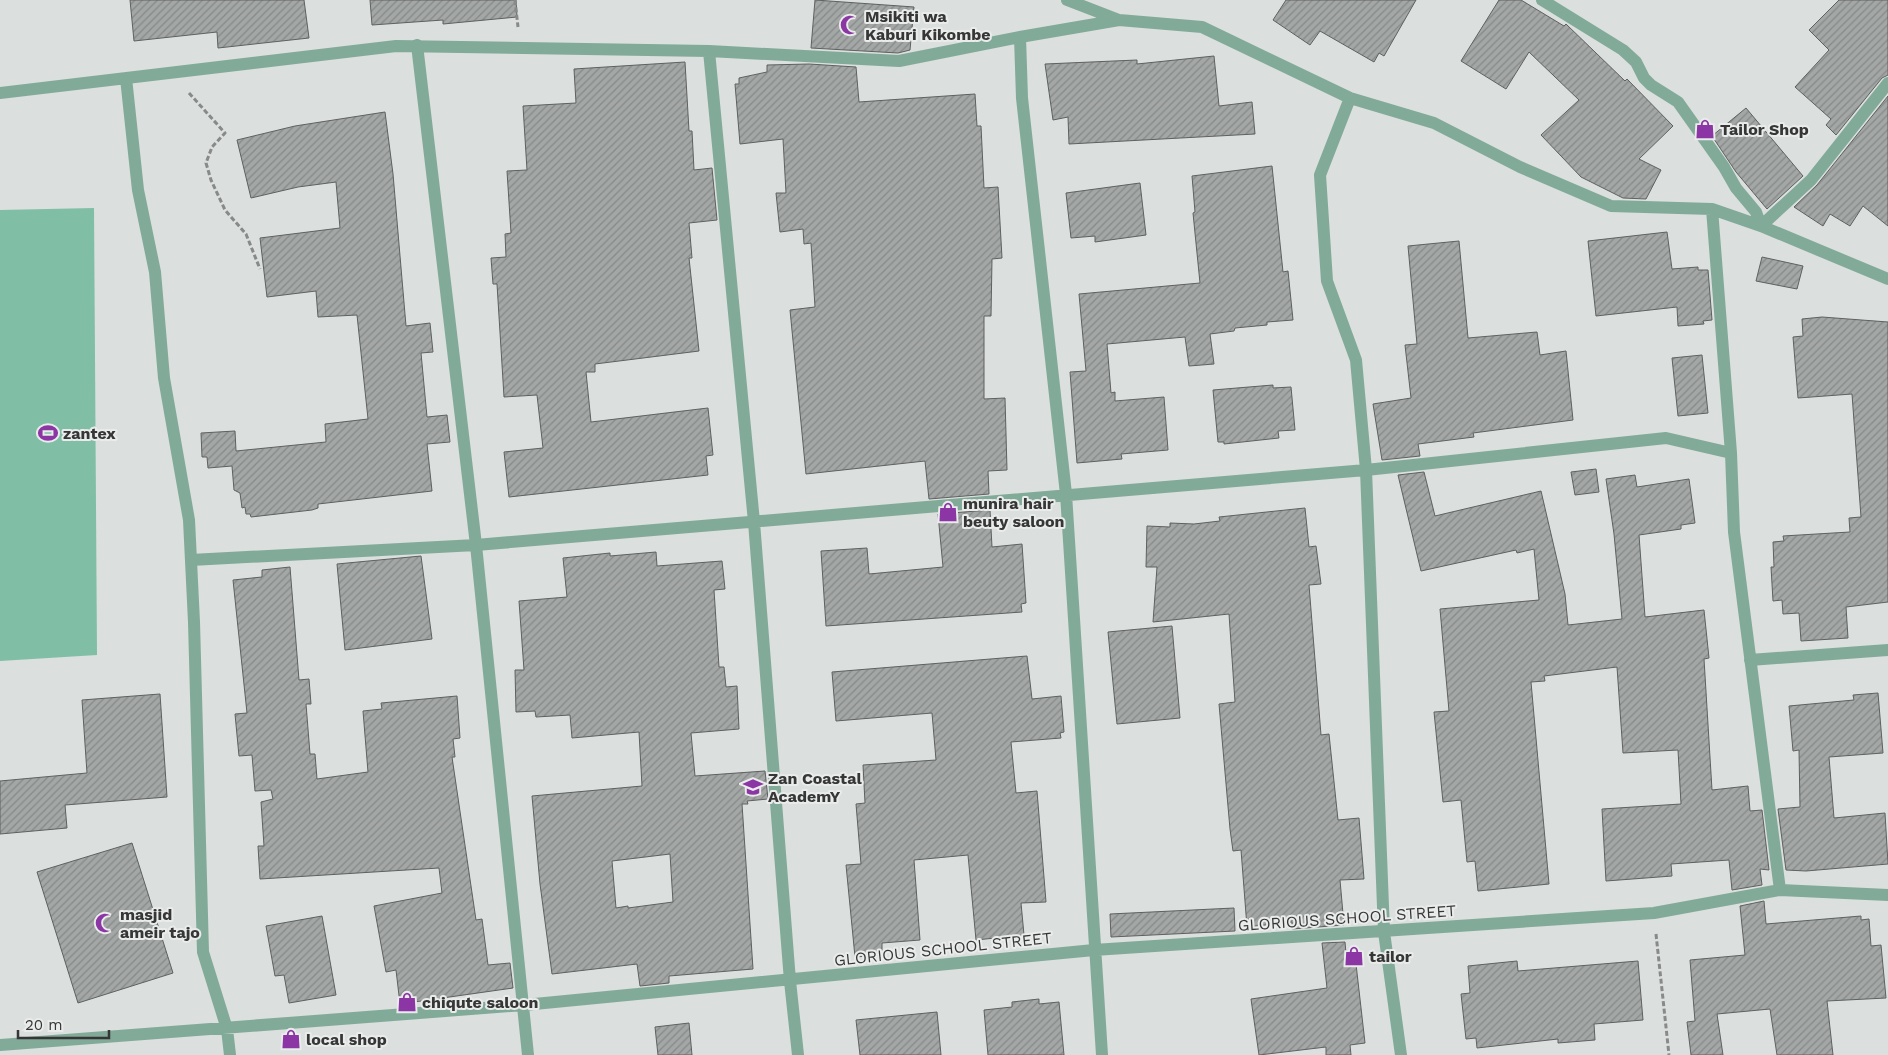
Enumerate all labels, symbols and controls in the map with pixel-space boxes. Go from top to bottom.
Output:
place label: Msikiti wa Kaburi Kikombe [865,7,991,44]
mosque icon: Msikiti wa Kaburi Kikombe [839,14,861,36]
shop icon: Tailor Shop [1694,118,1716,140]
place label: Tailor Shop [1720,120,1809,139]
sports icon: zantex [37,422,59,444]
place label: zantex [63,424,116,443]
place label: munira hair beuty saloon [963,494,1065,531]
shop icon: munira hair beuty saloon [937,501,959,523]
place label: Zan Coastal AcademY [768,769,862,806]
school or university icon: Zan Coastal AcademY [742,776,764,798]
street label: GLORIOUS SCHOOL STREET [1237,901,1457,935]
place label: masjid ameir tajo [120,905,200,942]
mosque icon: masjid ameir tajo [94,912,116,934]
street label: GLORIOUS SCHOOL STREET [833,928,1053,970]
shop icon: tailor [1343,945,1365,967]
place label: tailor [1369,947,1412,966]
shop icon: chiqute saloon [396,991,418,1013]
place label: chiqute saloon [422,993,539,1012]
scale bar [18,1008,109,1040]
text: 20 m [25,1016,63,1034]
shop icon: local shop [280,1028,302,1050]
place label: local shop [306,1030,387,1049]

